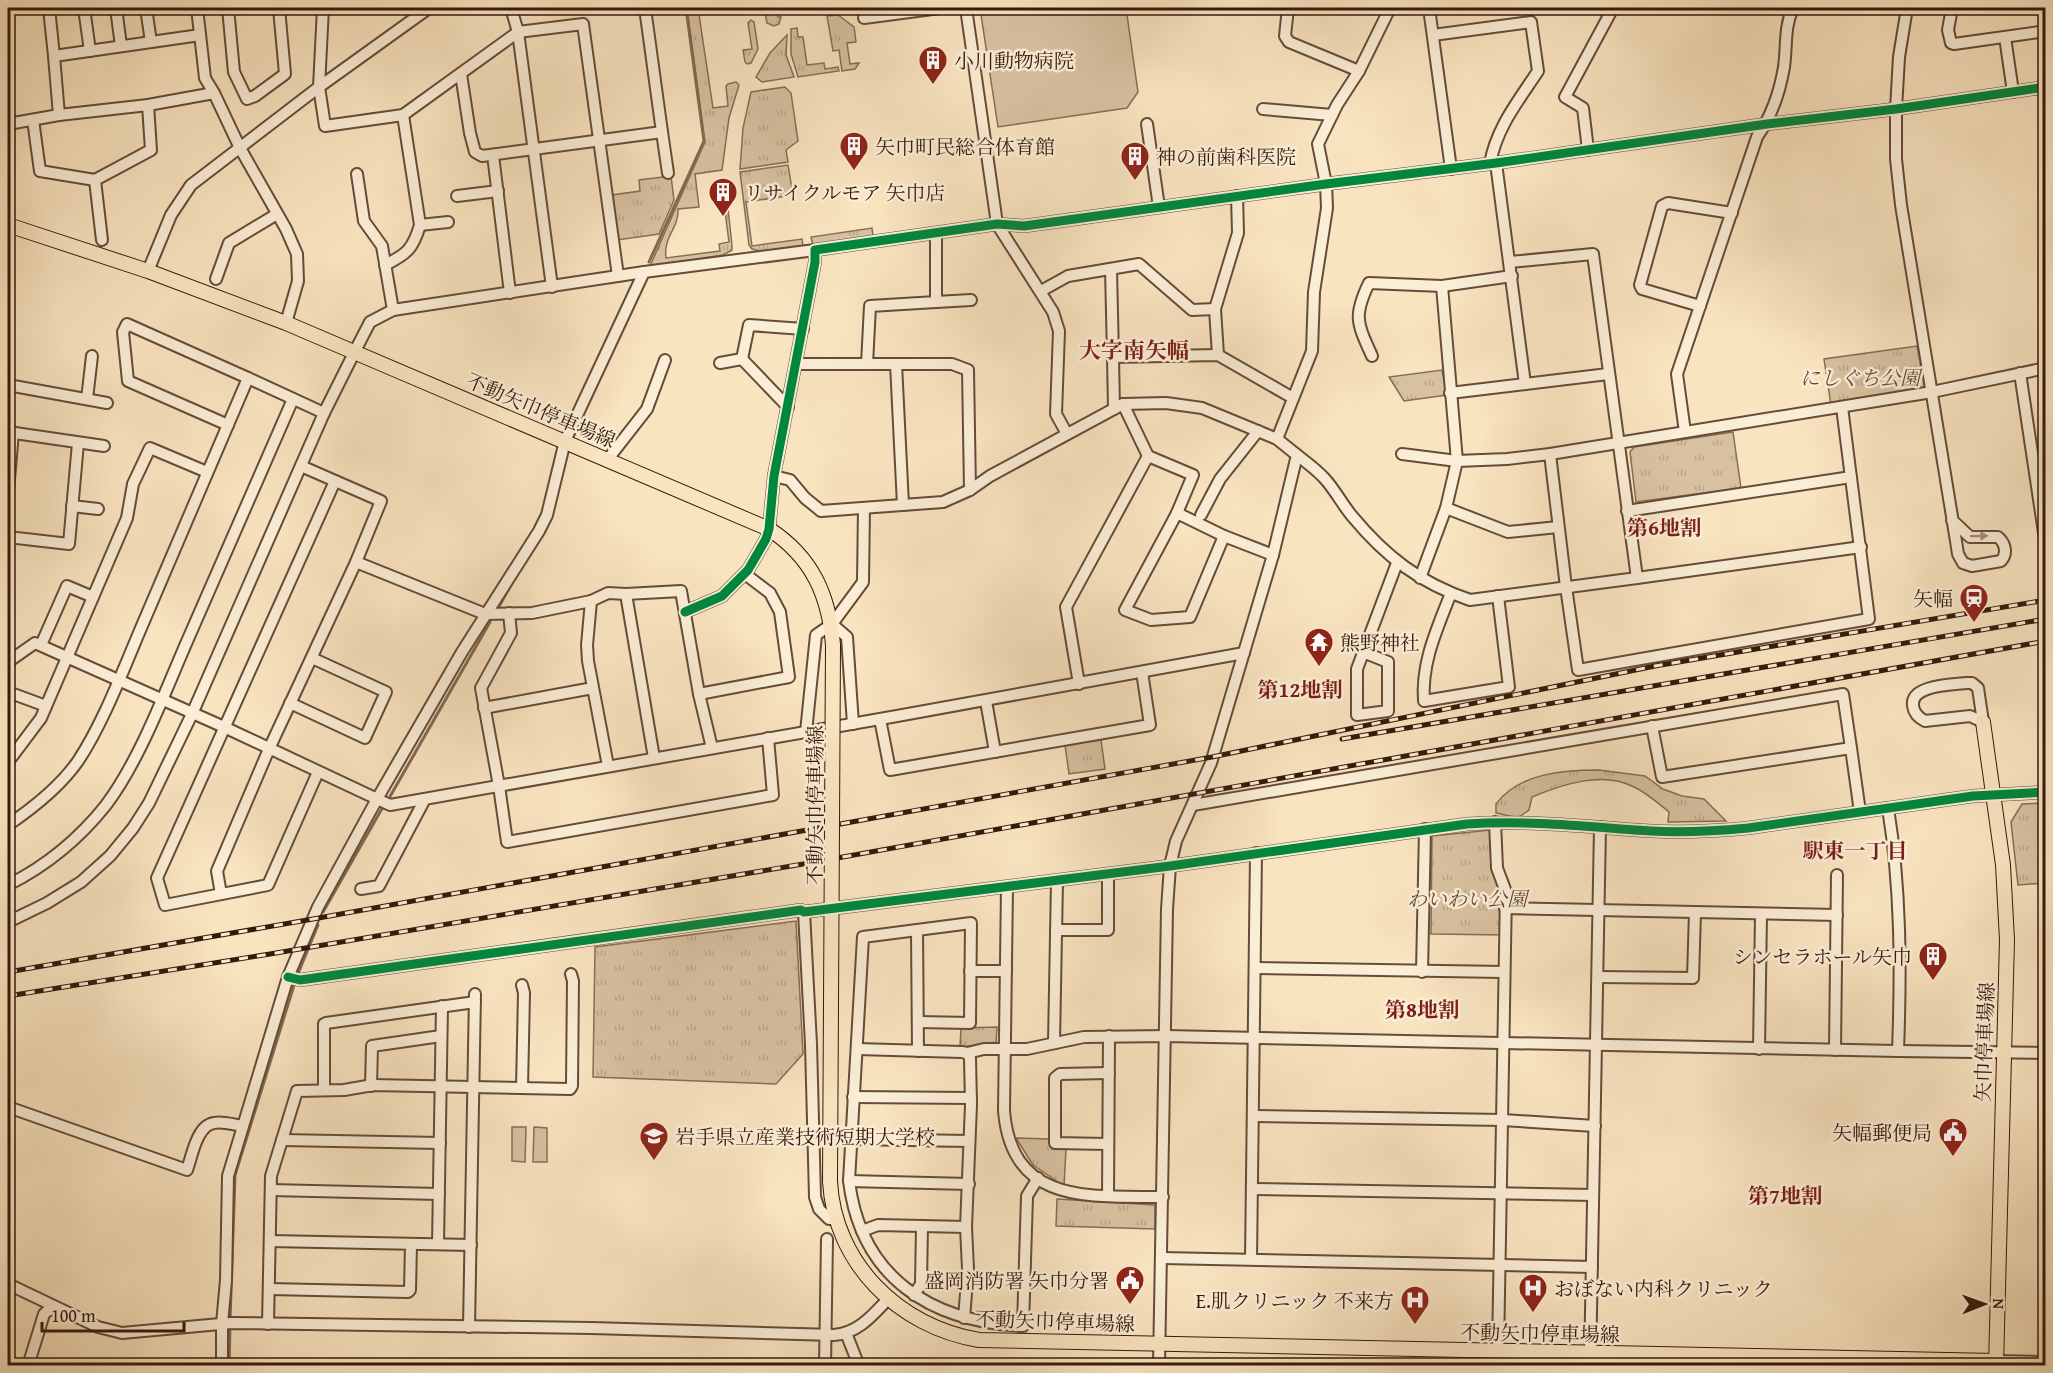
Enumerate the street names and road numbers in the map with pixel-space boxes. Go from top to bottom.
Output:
street label: 不動矢巾停車場線 [462,365,620,455]
street label: 不動矢巾停車場線 [800,725,829,885]
street label: 矢巾停車場線 [1967,982,2001,1102]
street label: 不動矢巾停車場線 [975,1304,1135,1338]
street label: 不動矢巾停車場線 [1460,1317,1620,1349]

